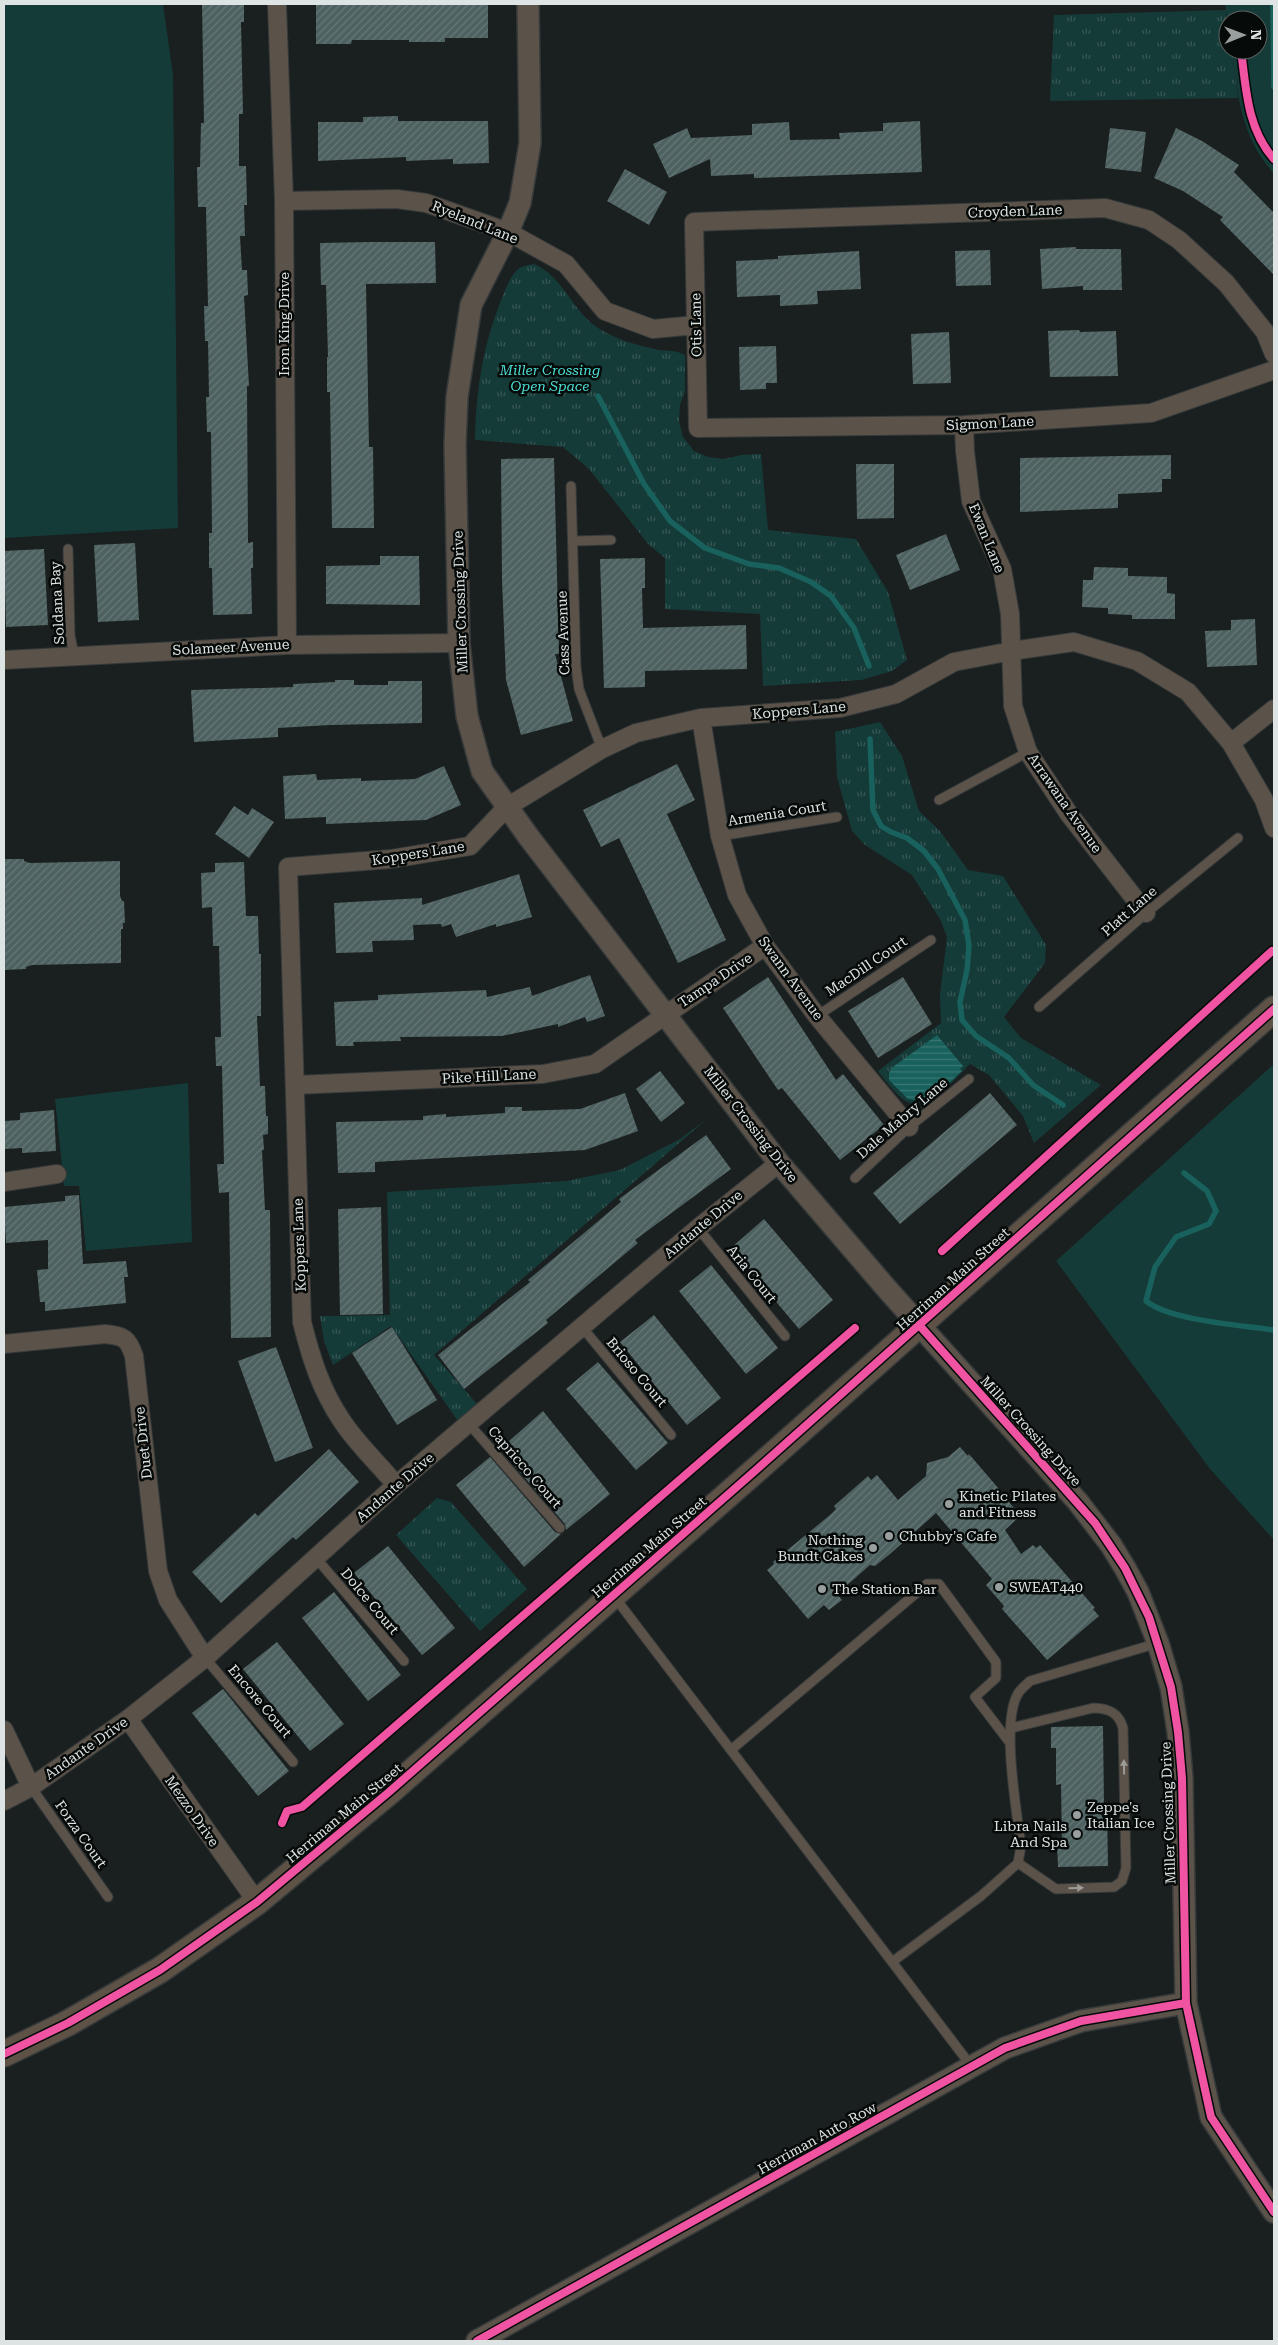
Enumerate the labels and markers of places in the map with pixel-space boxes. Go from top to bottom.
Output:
place label: Kinetic Pilates and Fitness [959,1488,1056,1520]
marker: Kinetic Pilates and Fitness [943,1498,955,1510]
place label: Chubby's Cafe [899,1528,997,1544]
marker: Chubby's Cafe [883,1530,895,1542]
place label: Nothing Bundt Cakes [778,1532,863,1564]
marker: Nothing Bundt Cakes [867,1542,879,1554]
place label: SWEAT440 [1009,1579,1083,1595]
place label: The Station Bar [832,1581,937,1597]
marker: SWEAT440 [993,1581,1005,1593]
marker: The Station Bar [816,1583,828,1595]
place label: Zeppe's Italian Ice [1087,1799,1155,1831]
marker: Zeppe's Italian Ice [1071,1809,1083,1821]
place label: Libra Nails And Spa [994,1818,1067,1850]
marker: Libra Nails And Spa [1071,1828,1083,1840]

